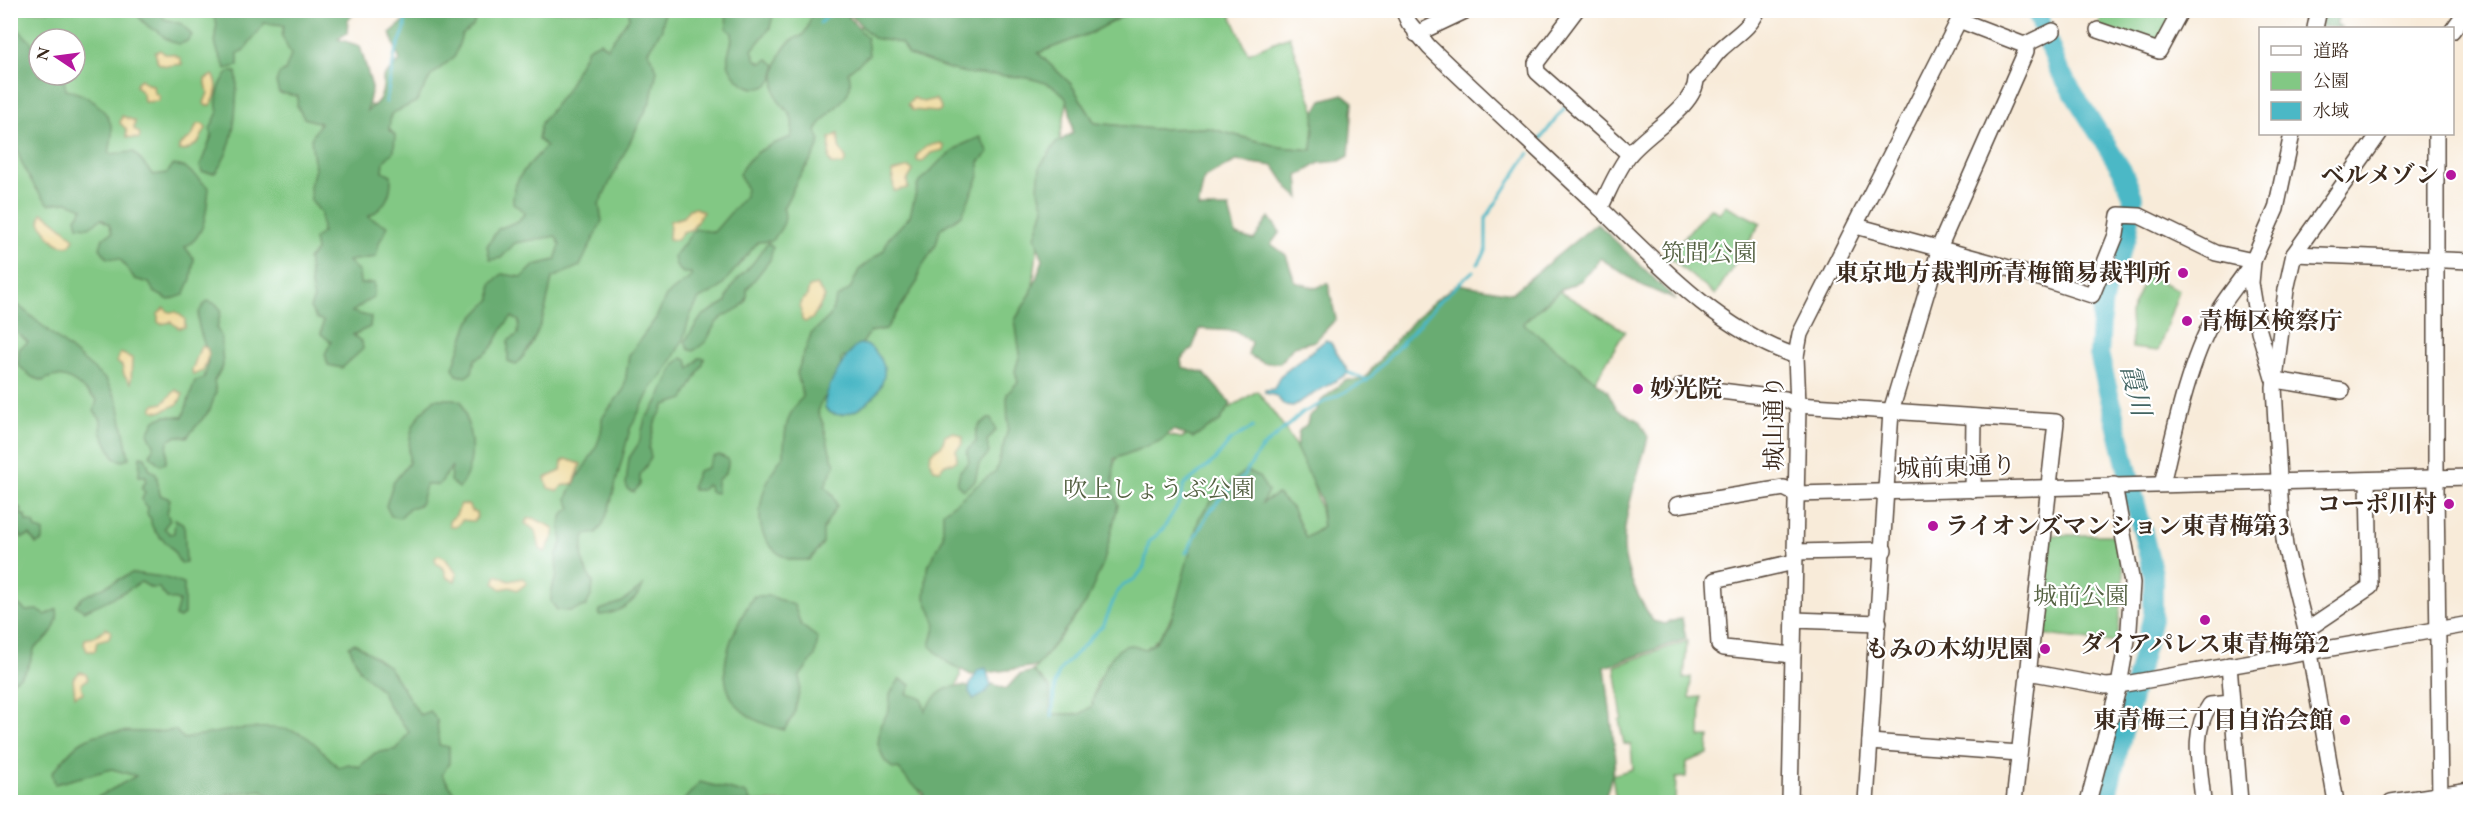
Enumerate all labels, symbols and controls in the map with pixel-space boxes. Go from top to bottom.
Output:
north arrow [27,27,87,87]
legend [2259,27,2454,135]
text: 道路 [2313,39,2349,62]
text: N [31,45,55,62]
text: 公園 [2313,69,2349,92]
text: 水域 [2313,99,2349,122]
place label: ベルメゾン [2320,159,2439,190]
marker: ベルメゾン [2444,168,2458,182]
park label: 筑間公園 [1661,237,1757,268]
place label: 東京地方裁判所青梅簡易裁判所 [1835,257,2171,288]
marker: 東京地方裁判所青梅簡易裁判所 [2176,266,2190,280]
place label: 青梅区検察庁 [2199,305,2343,336]
marker: 青梅区検察庁 [2180,314,2194,328]
water label: 霞川 [2113,361,2160,422]
place label: 妙光院 [1650,373,1722,404]
street label: 城山通り [1758,375,1789,471]
marker: 妙光院 [1631,382,1645,396]
street label: 城前東通り [1895,449,2016,484]
park label: 吹上しょうぶ公園 [1063,473,1255,504]
place label: コーポ川村 [2317,488,2437,519]
marker: コーポ川村 [2442,497,2456,511]
place label: ライオンズマンション東青梅第3 [1945,510,2290,541]
marker: ライオンズマンション東青梅第3 [1926,519,1940,533]
park label: 城前公園 [2033,580,2129,611]
marker: ダイアパレス東青梅第2 [2198,613,2212,627]
place label: ダイアパレス東青梅第2 [2081,628,2330,659]
place label: もみの木幼児園 [1865,633,2033,664]
marker: もみの木幼児園 [2038,642,2052,656]
place label: 東青梅三丁目自治会館 [2093,704,2333,735]
marker: 東青梅三丁目自治会館 [2338,713,2352,727]

